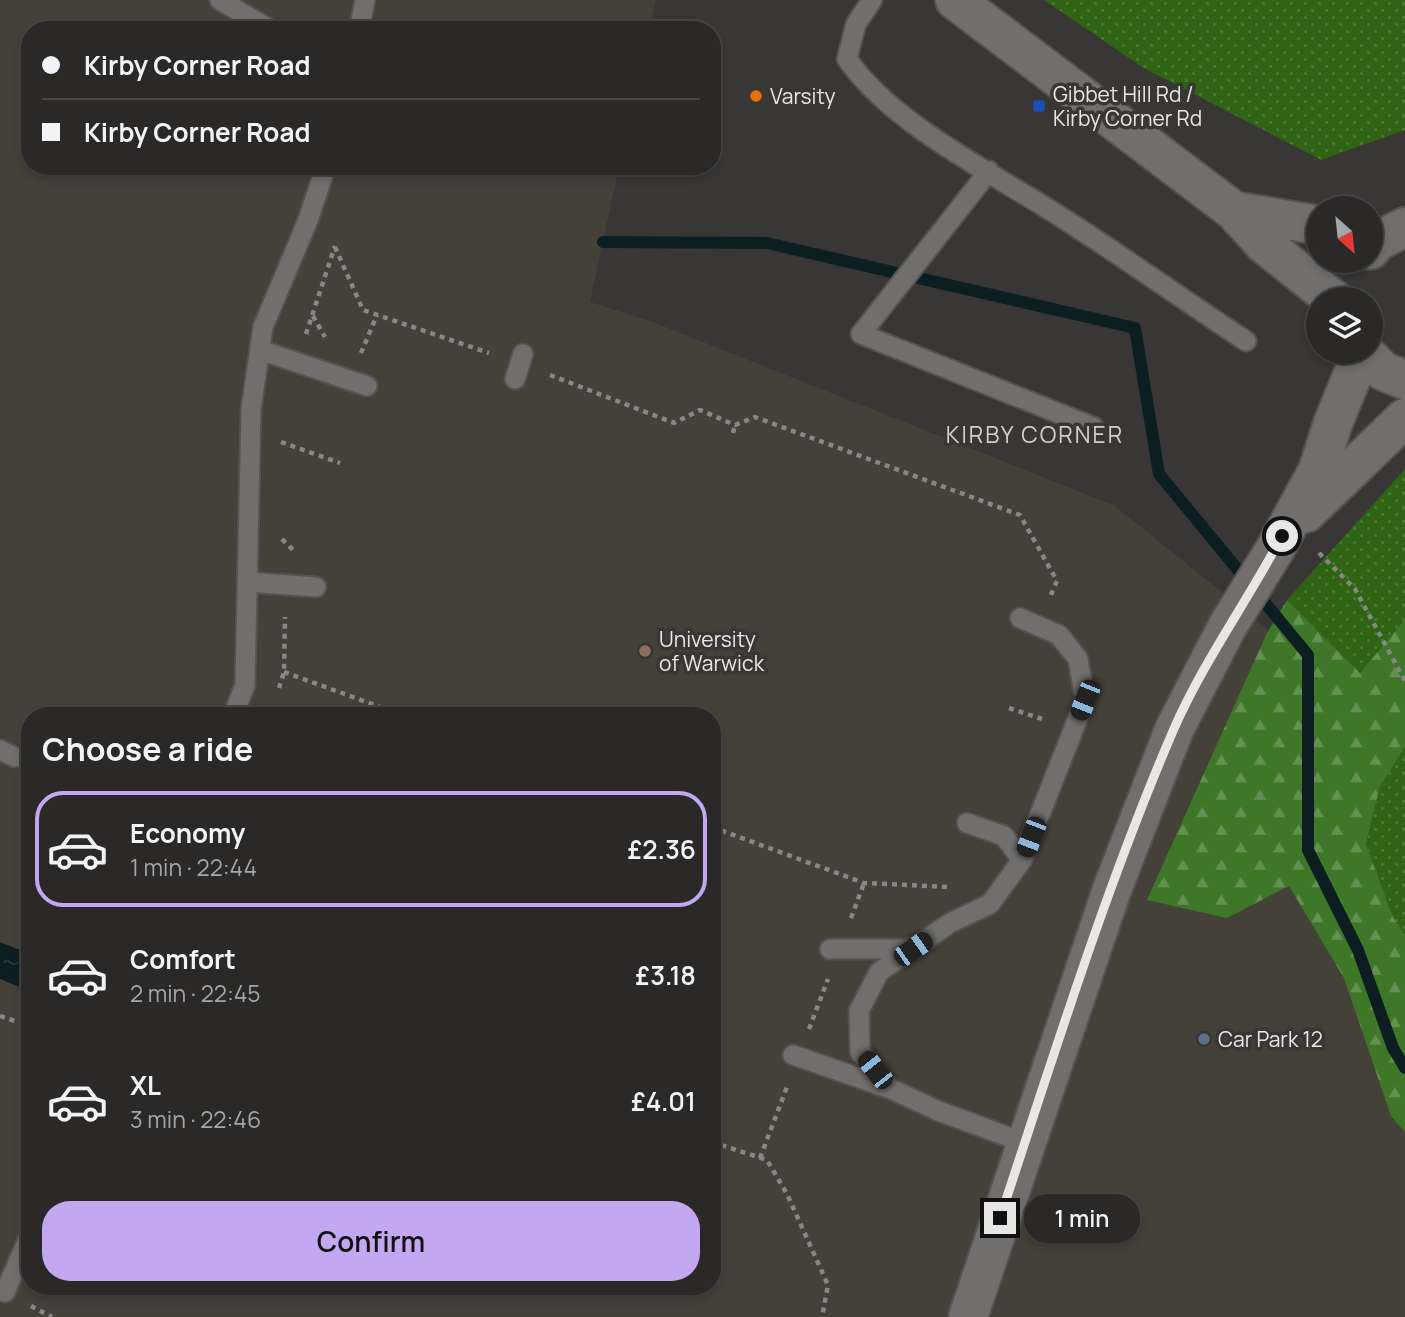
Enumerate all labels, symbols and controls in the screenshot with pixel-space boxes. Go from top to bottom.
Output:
text: Kirby Corner Road [84,47,310,83]
place label: Gibbet Hill Rd / Kirby Corner Rd [1053,80,1202,132]
place label: Varsity [770,82,836,110]
marker: Varsity [748,88,764,104]
marker: Gibbet Hill Rd / Kirby Corner Rd [1031,98,1047,114]
text: Kirby Corner Road [84,114,310,150]
north arrow [1306,196,1382,273]
map controls [1306,196,1383,364]
button: layers [1306,287,1383,364]
district label: KIRBY CORNER [946,418,1124,450]
route start [1266,520,1298,552]
place label: University of Warwick [659,625,765,677]
marker: University of Warwick [637,643,653,659]
car [1068,677,1103,723]
text: Choose a ride [42,727,253,771]
car [1014,814,1049,860]
text: Economy [130,815,245,851]
icon: car [46,818,109,881]
text: £2.36 [627,831,696,867]
text: 1 min · 22:44 [130,851,257,883]
car [890,928,937,970]
text: Comfort [130,941,236,977]
icon: car [46,944,109,1007]
text: £3.18 [635,957,696,993]
text: 2 min · 22:45 [130,977,261,1009]
place label: Car Park 12 [1218,1025,1323,1053]
marker: Car Park 12 [1196,1031,1212,1047]
car [854,1047,897,1093]
text: XL [130,1067,161,1103]
icon: car [46,1070,109,1133]
text: £4.01 [631,1083,696,1119]
text: 3 min · 22:46 [130,1103,261,1135]
callout: 1 min [1024,1194,1140,1242]
button: Confirm [42,1201,700,1281]
route end [984,1202,1016,1234]
text: 1 min [1055,1202,1109,1234]

